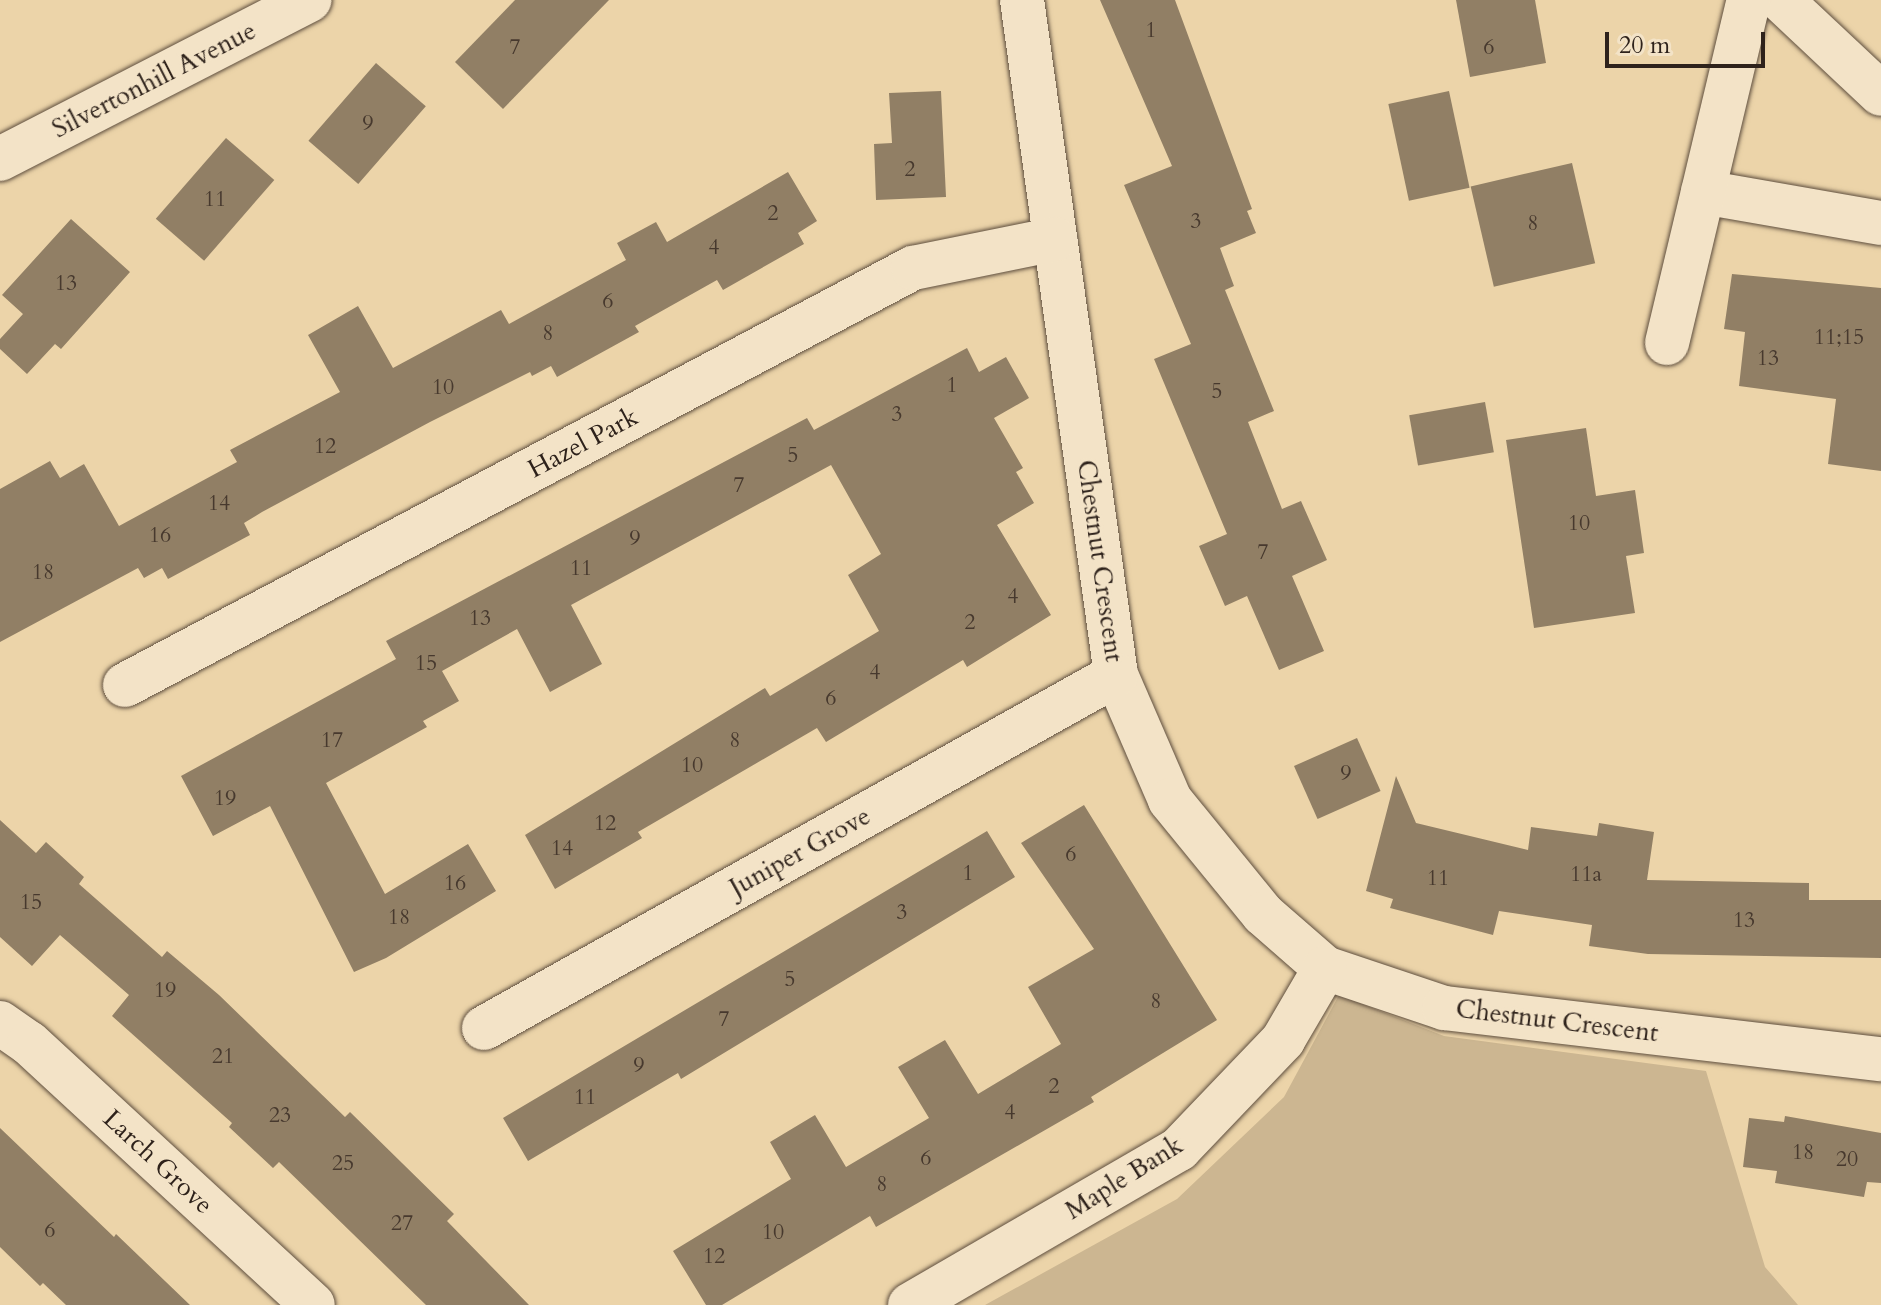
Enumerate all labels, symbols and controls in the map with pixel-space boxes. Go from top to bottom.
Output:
street label: Silvertonhill Avenue [47,15,261,145]
scale bar [1609,16,1769,66]
house number: 1 [1145,18,1157,44]
text: 20 m [1619,29,1670,62]
house number: 7 [509,35,521,61]
house number: 6 [1483,35,1495,61]
house number: 9 [362,111,374,137]
house number: 2 [904,157,916,183]
house number: 11 [204,187,226,213]
house number: 2 [767,201,779,227]
house number: 3 [1190,209,1202,235]
house number: 8 [1527,211,1539,237]
house number: 4 [708,235,720,261]
house number: 13 [55,271,77,297]
house number: 6 [602,289,614,315]
house number: 8 [542,321,554,347]
house number: 11;15 [1814,325,1864,351]
house number: 13 [1757,346,1779,372]
house number: 1 [946,373,958,399]
house number: 10 [432,375,454,401]
house number: 5 [1211,379,1223,405]
street label: Hazel Park [523,401,643,485]
house number: 3 [891,402,903,428]
house number: 12 [314,434,336,460]
house number: 5 [787,443,799,469]
street label: Chestnut Crescent [1070,458,1130,664]
house number: 7 [733,473,745,499]
house number: 14 [208,491,230,517]
house number: 10 [1568,511,1590,537]
house number: 16 [149,523,171,549]
house number: 9 [629,526,641,552]
house number: 7 [1257,540,1269,566]
house number: 11 [570,556,592,582]
house number: 18 [32,560,54,586]
house number: 4 [1007,584,1019,610]
house number: 13 [469,606,491,632]
house number: 2 [964,610,976,636]
house number: 15 [415,651,437,677]
house number: 4 [869,660,881,686]
house number: 6 [825,686,837,712]
house number: 17 [321,728,343,754]
house number: 8 [729,728,741,754]
house number: 10 [681,753,703,779]
house number: 9 [1340,761,1352,787]
house number: 19 [214,786,236,812]
street label: Juniper Grove [724,800,876,904]
house number: 12 [594,811,616,837]
house number: 14 [551,836,573,862]
house number: 6 [1065,842,1077,868]
house number: 1 [962,861,974,887]
house number: 11a [1570,862,1602,888]
house number: 11 [1427,866,1449,892]
house number: 16 [444,871,466,897]
house number: 15 [20,890,42,916]
house number: 3 [896,900,908,926]
house number: 18 [388,905,410,931]
house number: 13 [1733,908,1755,934]
house number: 5 [784,967,796,993]
house number: 19 [154,978,176,1004]
house number: 8 [1150,989,1162,1015]
street label: Chestnut Crescent [1454,993,1660,1049]
house number: 7 [718,1007,730,1033]
house number: 21 [212,1044,234,1070]
house number: 9 [633,1053,645,1079]
house number: 2 [1048,1074,1060,1100]
house number: 11 [574,1085,596,1111]
house number: 4 [1004,1100,1016,1126]
street label: Larch Grove [97,1103,219,1221]
house number: 23 [269,1103,291,1129]
street label: Maple Bank [1060,1130,1188,1226]
house number: 18 [1792,1140,1814,1166]
house number: 6 [920,1146,932,1172]
house number: 20 [1836,1147,1858,1173]
house number: 25 [332,1151,354,1177]
house number: 8 [876,1172,888,1198]
house number: 27 [391,1211,413,1237]
house number: 6 [44,1218,56,1244]
house number: 10 [762,1220,784,1246]
house number: 12 [703,1244,725,1270]

